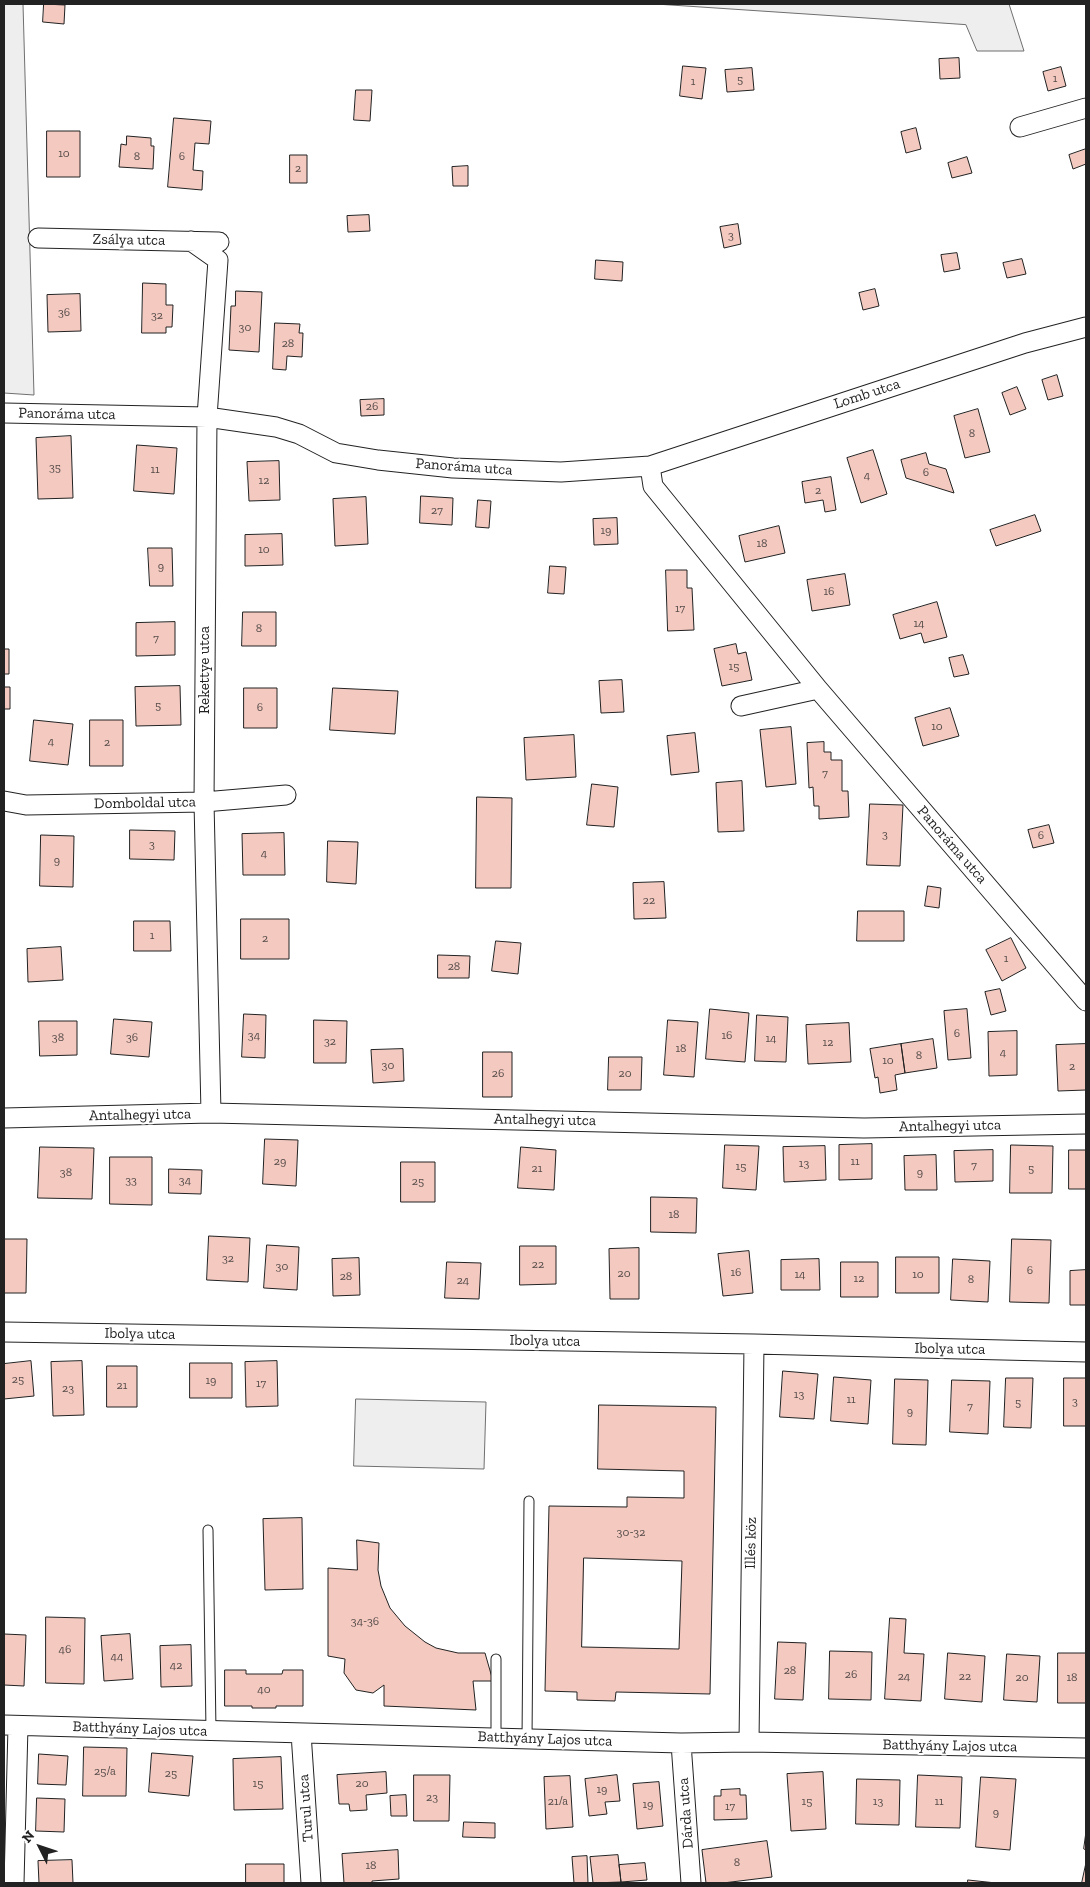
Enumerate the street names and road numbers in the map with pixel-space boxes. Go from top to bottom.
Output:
street label: Zsálya utca [92,230,166,250]
street label: Lomb utca [832,375,902,413]
street label: Panoráma utca [18,404,116,424]
street label: Panoráma utca [415,455,513,479]
street label: Rekettye utca [196,626,214,714]
street label: Domboldal utca [94,793,196,813]
street label: Panoráma utca [913,802,991,888]
street label: Antalhegyi utca [89,1105,191,1125]
street label: Antalhegyi utca [494,1110,596,1130]
street label: Antalhegyi utca [899,1116,1001,1136]
street label: Ibolya utca [104,1324,176,1344]
street label: Ibolya utca [509,1331,581,1351]
street label: Ibolya utca [914,1339,986,1359]
street label: Illés köz [742,1517,760,1569]
street label: Batthyány Lajos utca [72,1718,208,1740]
street label: Batthyány Lajos utca [477,1728,613,1750]
street label: Batthyány Lajos utca [882,1736,1018,1756]
street label: Turul utca [295,1773,317,1843]
street label: Dárda utca [675,1777,697,1849]

